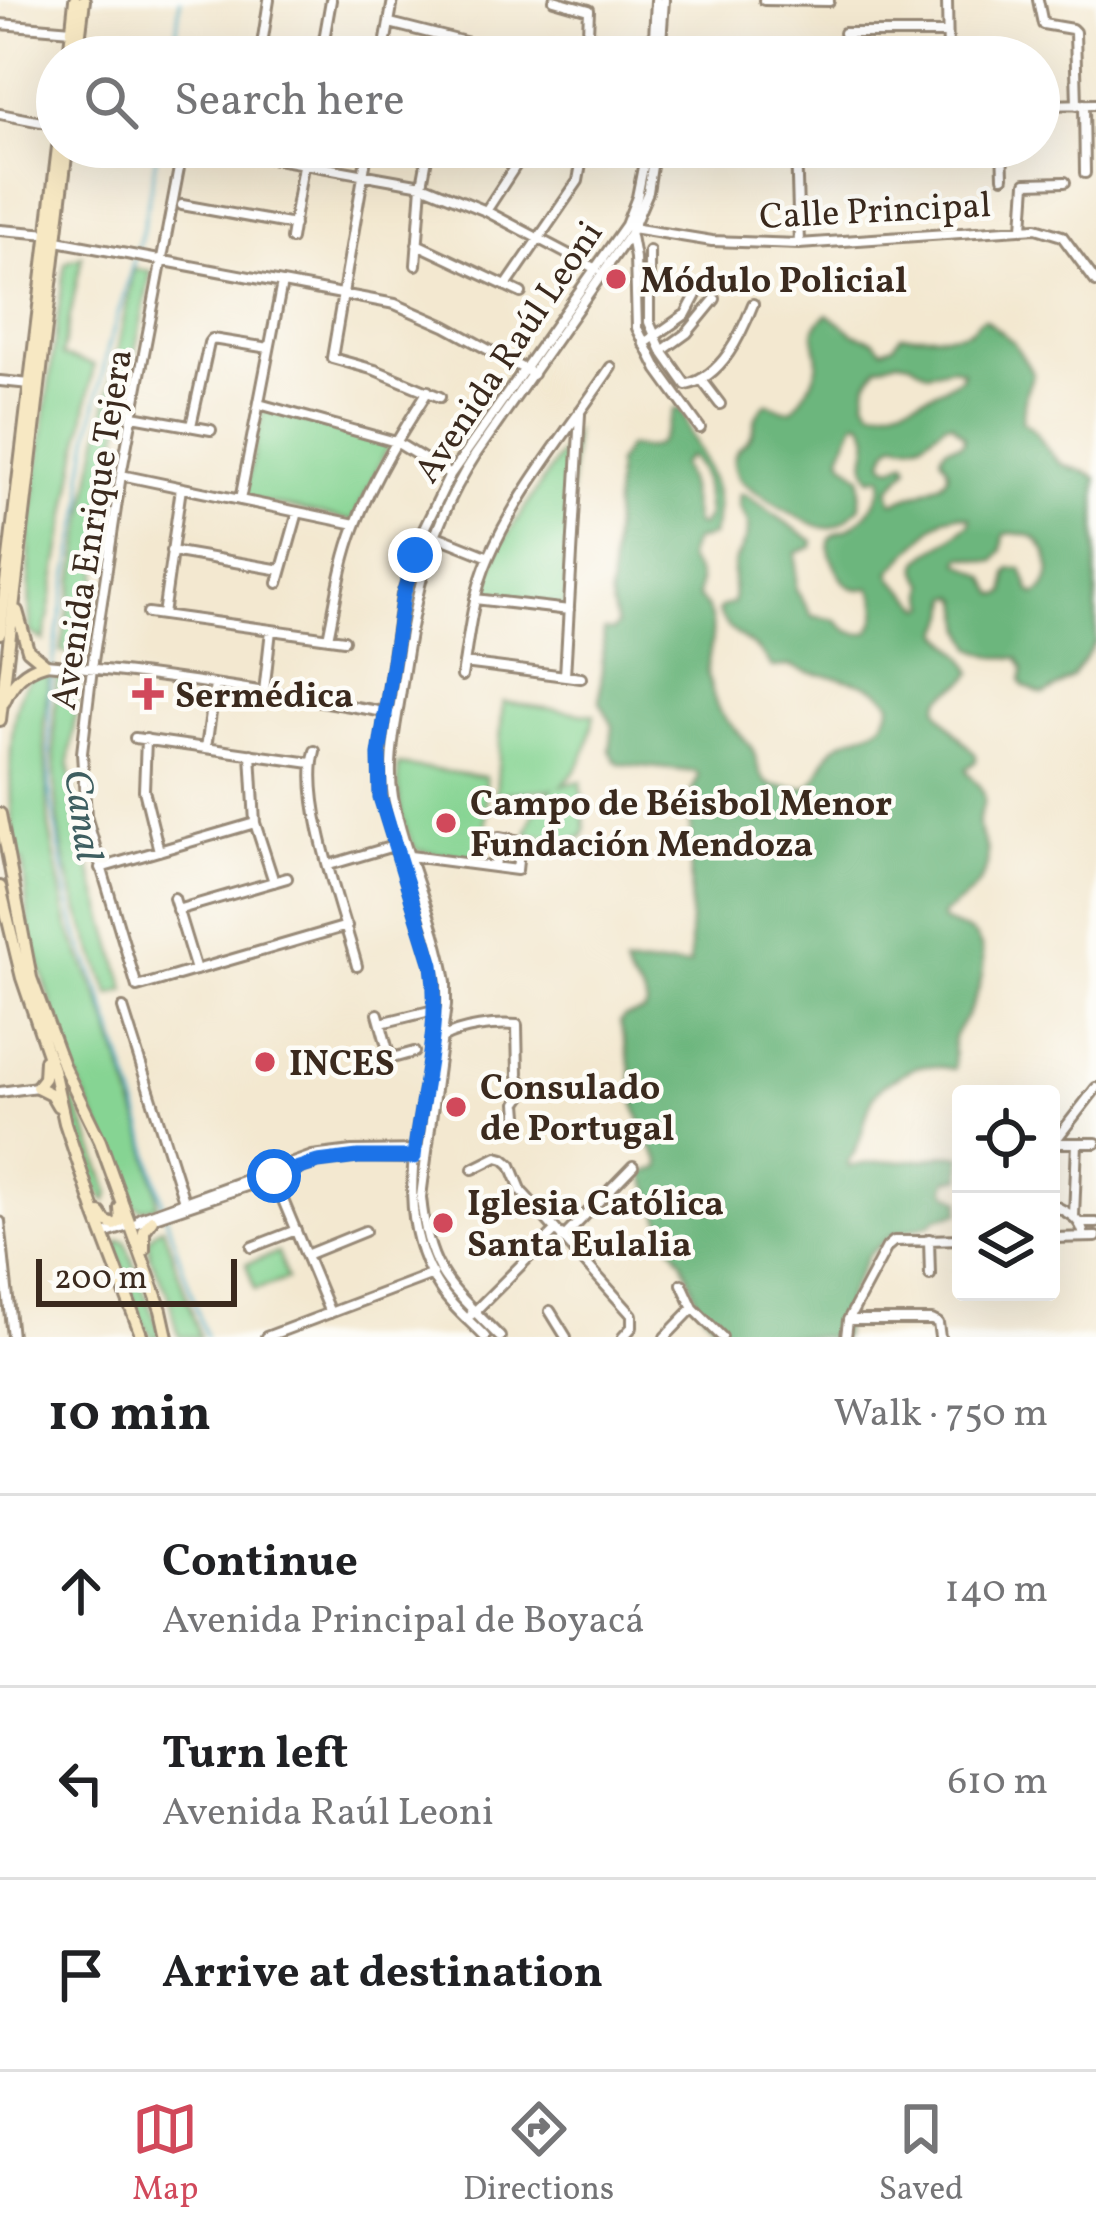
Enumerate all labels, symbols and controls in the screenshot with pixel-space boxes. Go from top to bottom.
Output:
search box [36,36,1060,168]
icon: search [78,69,144,135]
text: Search here [174,71,405,134]
street label: Calle Principal [758,182,992,244]
street label: Avenida Raúl Leoni [404,212,617,494]
place label: Módulo Policial [640,258,907,308]
marker: Módulo Policial [603,266,629,292]
street label: Avenida Enrique Tejera [41,346,147,714]
route end [388,528,442,582]
place label: Sermédica [175,673,354,723]
marker: Sermédica [132,678,164,710]
water label: Canal [48,766,114,865]
place label: Campo de Béisbol Menor Fundación Mendoza [470,781,892,872]
marker: Campo de Béisbol Menor Fundación Mendoza [433,810,459,836]
place label: INCES [289,1041,395,1091]
marker: INCES [252,1049,278,1075]
place label: Consulado de Portugal [480,1065,674,1156]
map controls [952,1085,1060,1301]
button: locate [952,1085,1060,1193]
marker: Consulado de Portugal [443,1094,469,1120]
route start [247,1149,301,1203]
place label: Iglesia Católica Santa Eulalia [467,1181,724,1272]
button: layers [952,1193,1060,1301]
marker: Iglesia Católica Santa Eulalia [430,1210,456,1236]
scale bar [36,1253,237,1306]
text: 200 m [54,1257,148,1303]
text: 10 min [48,1380,211,1451]
text: Walk · 750 m [833,1388,1048,1442]
text: Continue [162,1532,358,1595]
icon: ahead [48,1558,114,1624]
text: 140 m [945,1564,1048,1618]
text: Avenida Principal de Boyacá [162,1595,645,1649]
text: Turn left [162,1724,348,1787]
icon: left [48,1750,114,1816]
text: 610 m [947,1756,1048,1810]
text: Avenida Raúl Leoni [162,1787,494,1841]
icon: arrive [48,1942,114,2008]
text: Arrive at destination [162,1943,603,2006]
tab: Map [132,2096,198,2214]
tab: Directions [463,2096,614,2214]
tab: Saved [879,2096,964,2214]

